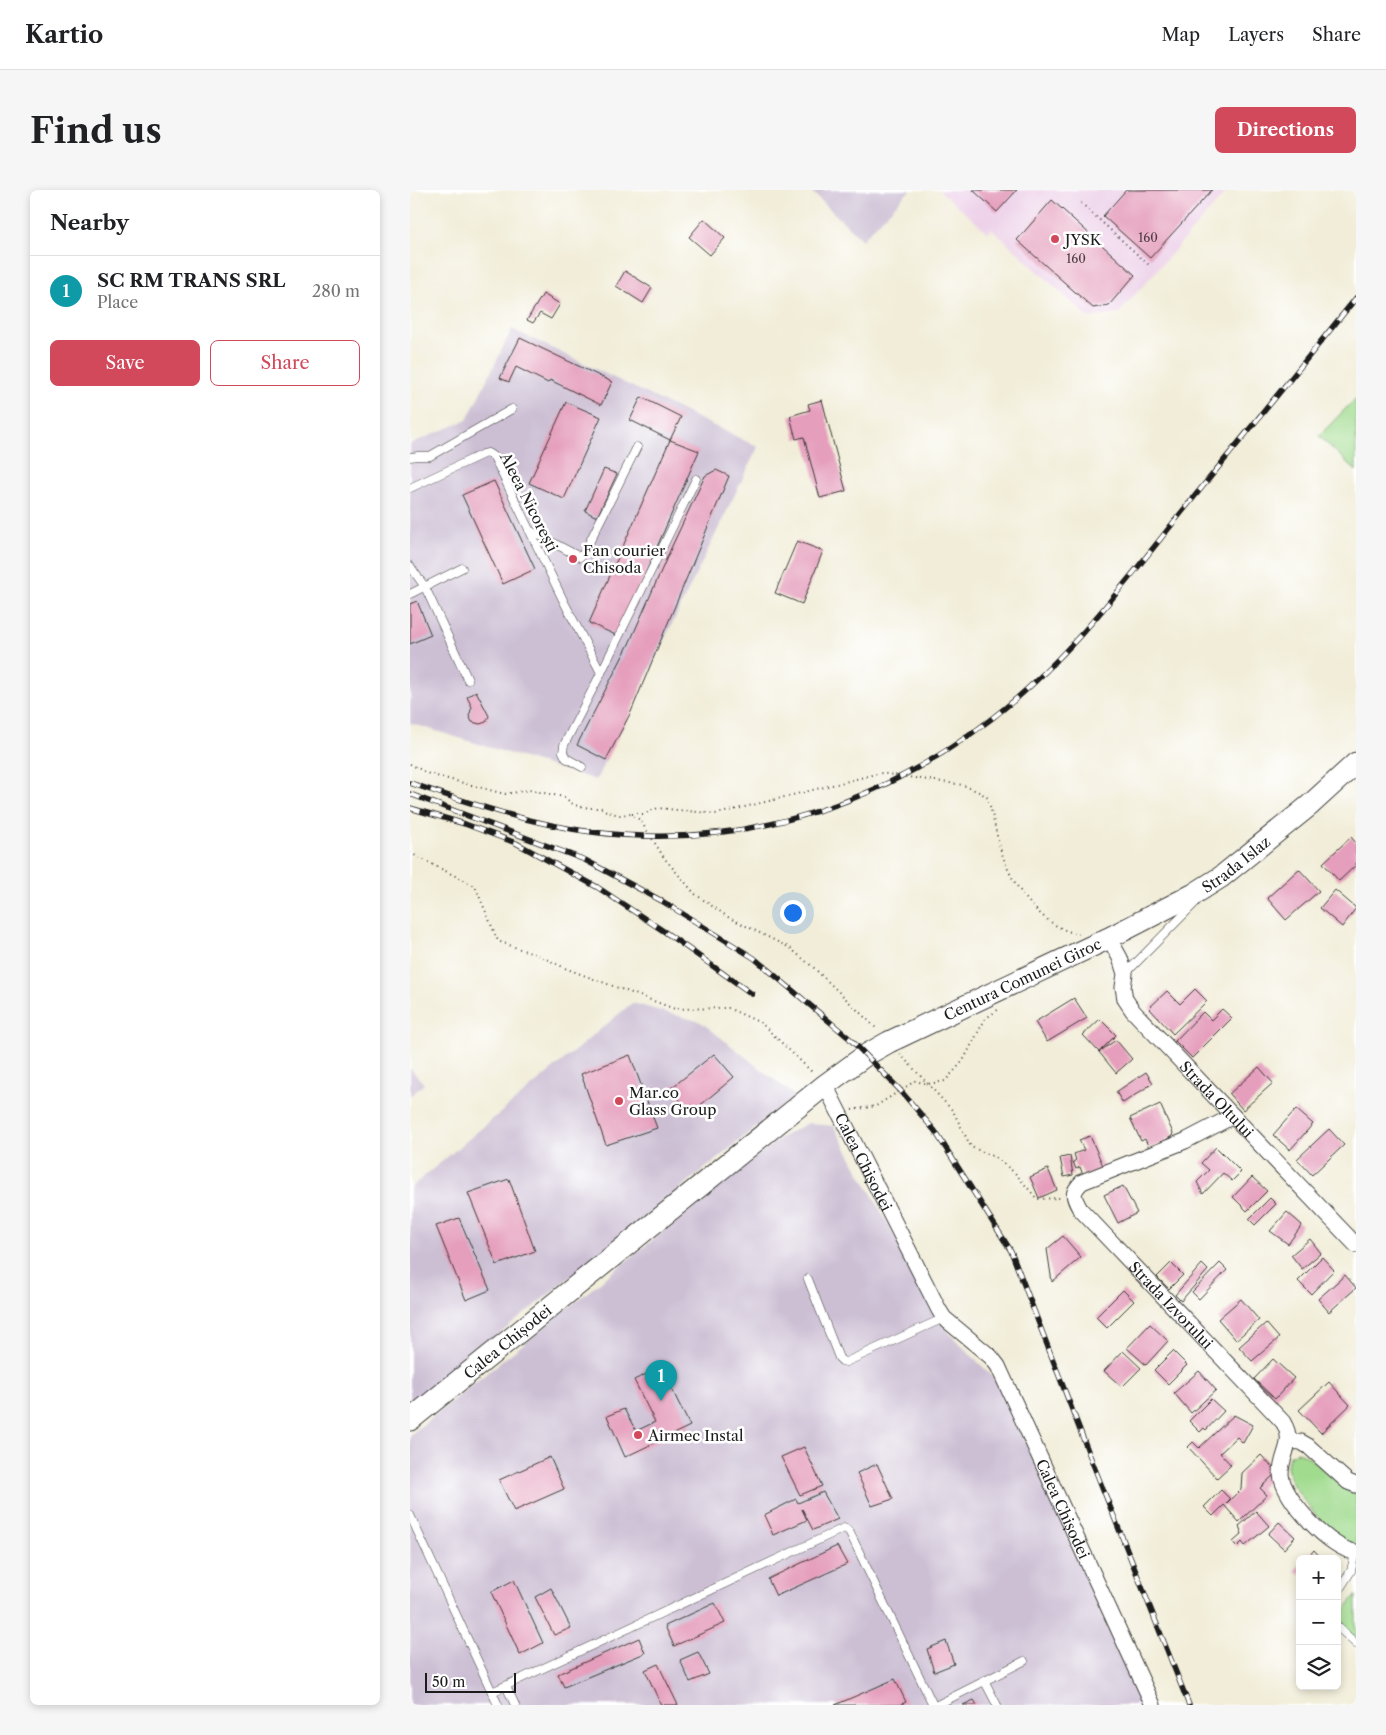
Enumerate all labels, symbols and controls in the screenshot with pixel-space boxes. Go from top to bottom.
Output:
text: Kartio [25,20,103,49]
text: Map [1162,24,1200,46]
text: Layers [1228,24,1284,46]
text: Share [1312,24,1361,46]
button: Directions [1215,107,1356,153]
text: Find us [30,109,162,152]
text: Nearby [50,210,129,235]
place label: JYSK [1063,230,1103,249]
house number: 160 [1138,230,1158,245]
marker: JYSK [1049,233,1061,245]
house number: 160 [1066,251,1086,266]
text: SC RM TRANS SRL [97,269,285,292]
text: 1 [62,281,70,301]
text: 280 m [312,281,360,301]
text: Place [97,292,138,312]
button: Save [50,340,200,386]
button: Share [210,340,360,386]
street label: Aleea Nicorești [495,448,562,555]
place label: Fan courier Chisoda [583,541,666,577]
marker: Fan courier Chisoda [567,553,579,565]
street label: Strada Islaz [1198,832,1274,896]
your location [780,900,806,926]
street label: Centura Comunei Giroc [940,934,1104,1024]
street label: Strada Oltului [1176,1057,1258,1142]
place label: Mar.co Glass Group [629,1083,716,1119]
marker: Mar.co Glass Group [613,1095,625,1107]
street label: Calea Chișodei [831,1109,897,1214]
street label: Strada Izvorului [1125,1257,1218,1353]
street label: Calea Chișodei [459,1300,555,1383]
pin: 1 [645,1360,677,1401]
place label: Airmec Instal [647,1426,744,1445]
marker: Airmec Instal [632,1429,644,1441]
street label: Calea Chișodei [1032,1456,1094,1562]
map controls [1296,1555,1341,1690]
button: + [1296,1555,1341,1600]
button: − [1296,1600,1341,1645]
button: layers [1296,1645,1341,1690]
scale bar [425,1670,516,1693]
text: 50 m [432,1673,465,1691]

